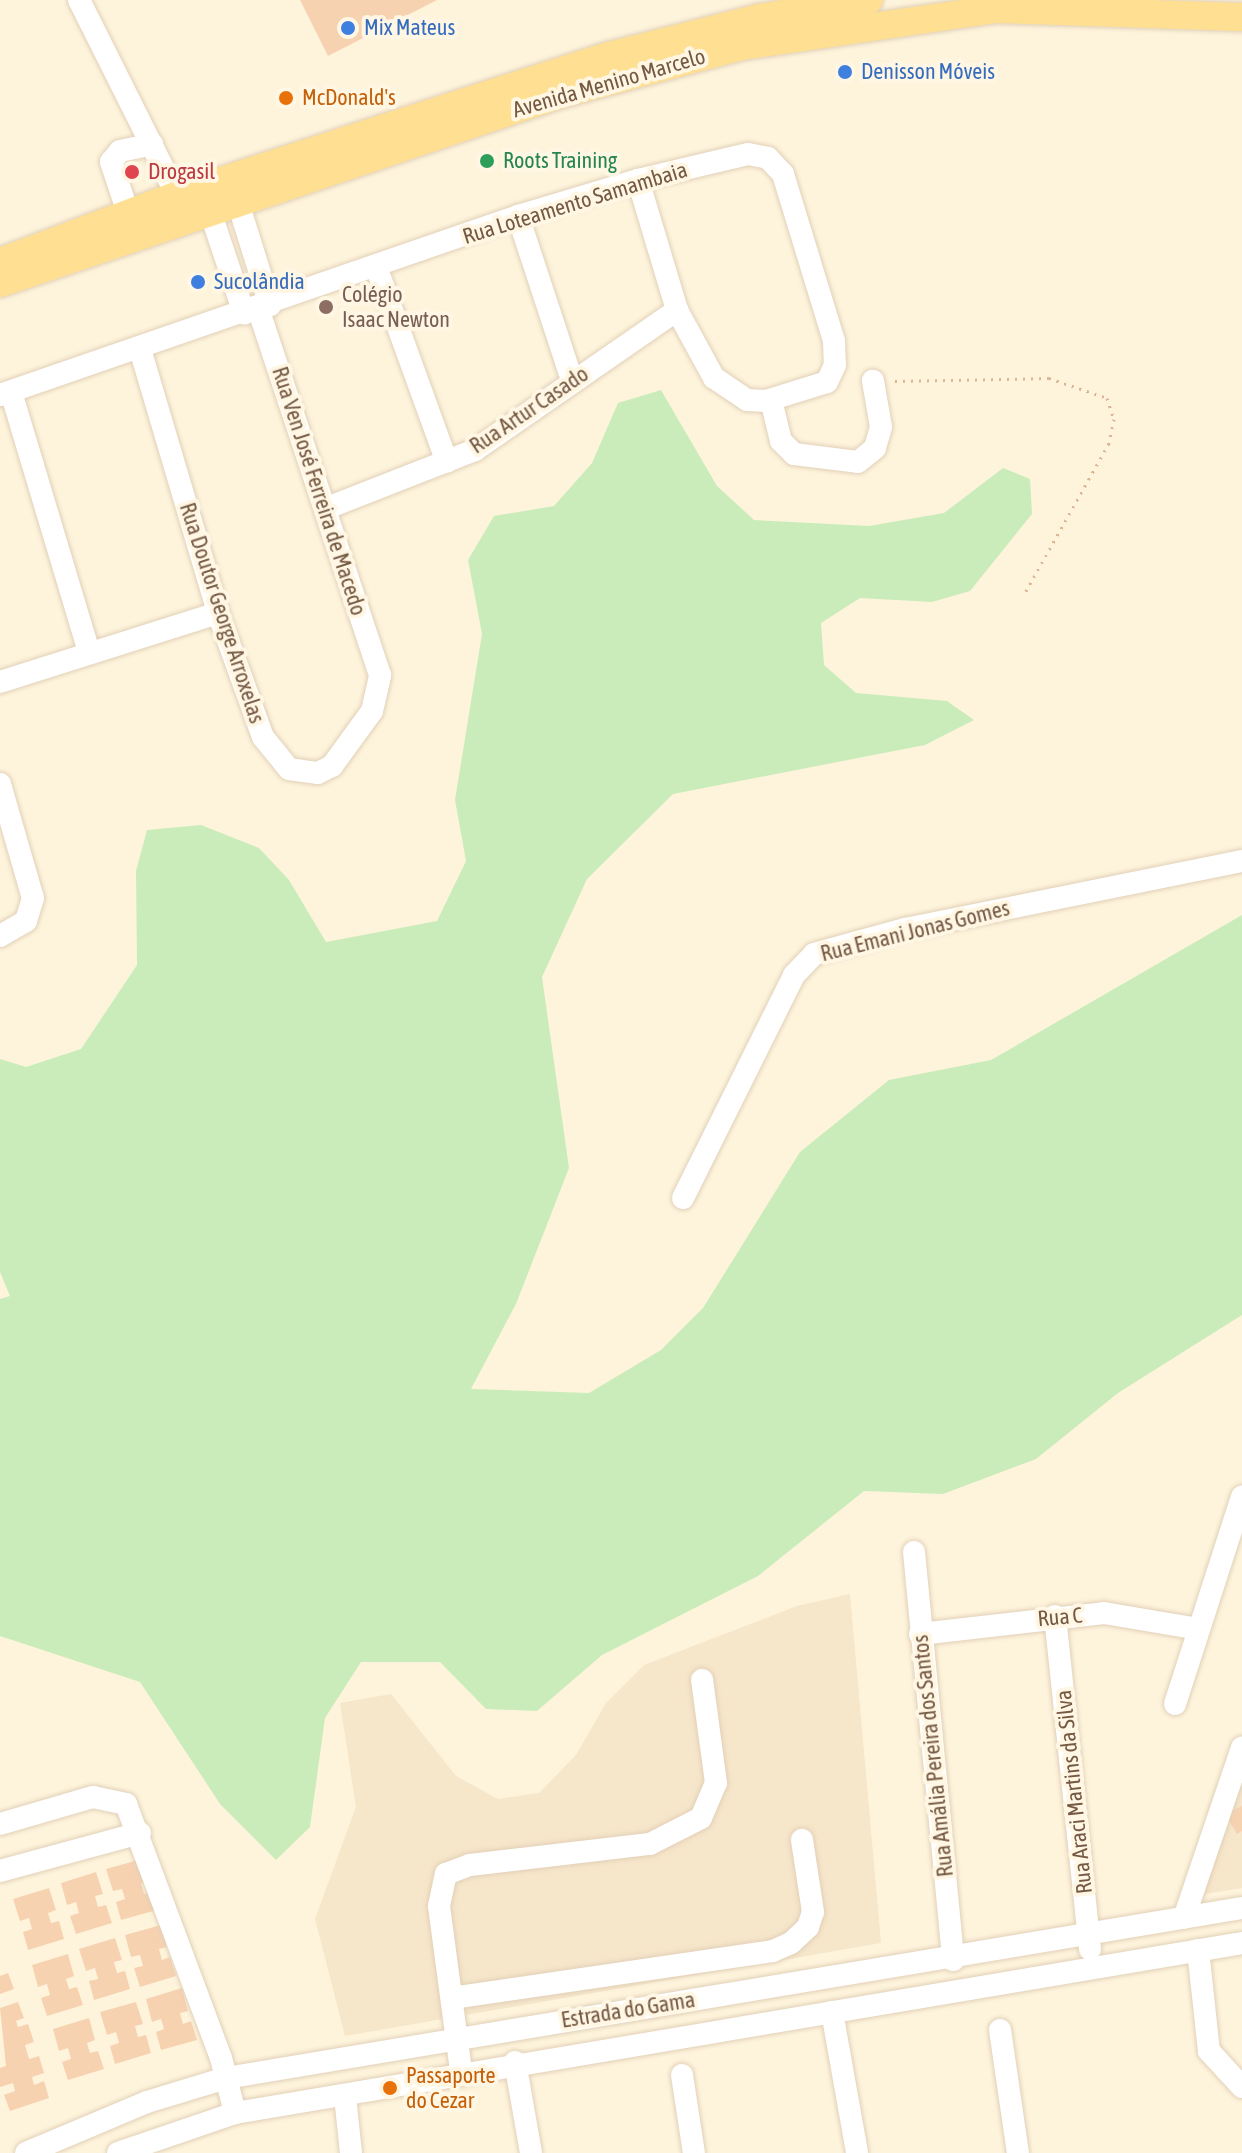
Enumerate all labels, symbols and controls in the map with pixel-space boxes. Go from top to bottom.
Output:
place label: Mix Mateus [364,15,455,41]
marker: Mix Mateus [339,19,357,37]
street label: Avenida Menino Marcelo [510,43,708,123]
place label: Denisson Móveis [861,59,995,85]
marker: Denisson Móveis [836,63,854,81]
place label: McDonald's [302,85,396,111]
marker: McDonald's [277,89,295,107]
place label: Roots Training [503,148,617,174]
marker: Roots Training [478,152,496,170]
street label: Rua Loteamento Samambaia [460,156,690,250]
place label: Drogasil [148,159,215,185]
marker: Drogasil [123,163,141,181]
place label: Sucolândia [214,269,305,295]
marker: Sucolândia [189,273,207,291]
place label: Colégio Isaac Newton [342,281,450,332]
marker: Colégio Isaac Newton [317,298,335,316]
street label: Rua Artur Casado [465,361,593,459]
street label: Rua Ven José Ferreira de Macedo [266,363,372,619]
street label: Rua Doutor George Arroxelas [174,499,270,727]
street label: Rua Emani Jonas Gomes [818,895,1012,967]
street label: Rua C [1037,1602,1083,1632]
street label: Rua Amália Pereira dos Santos [907,1634,959,1878]
street label: Rua Araci Martins da Silva [1050,1689,1098,1895]
street label: Estrada do Gama [559,1986,697,2034]
place label: Passaporte do Cezar [406,2062,495,2114]
marker: Passaporte do Cezar [381,2079,399,2097]

